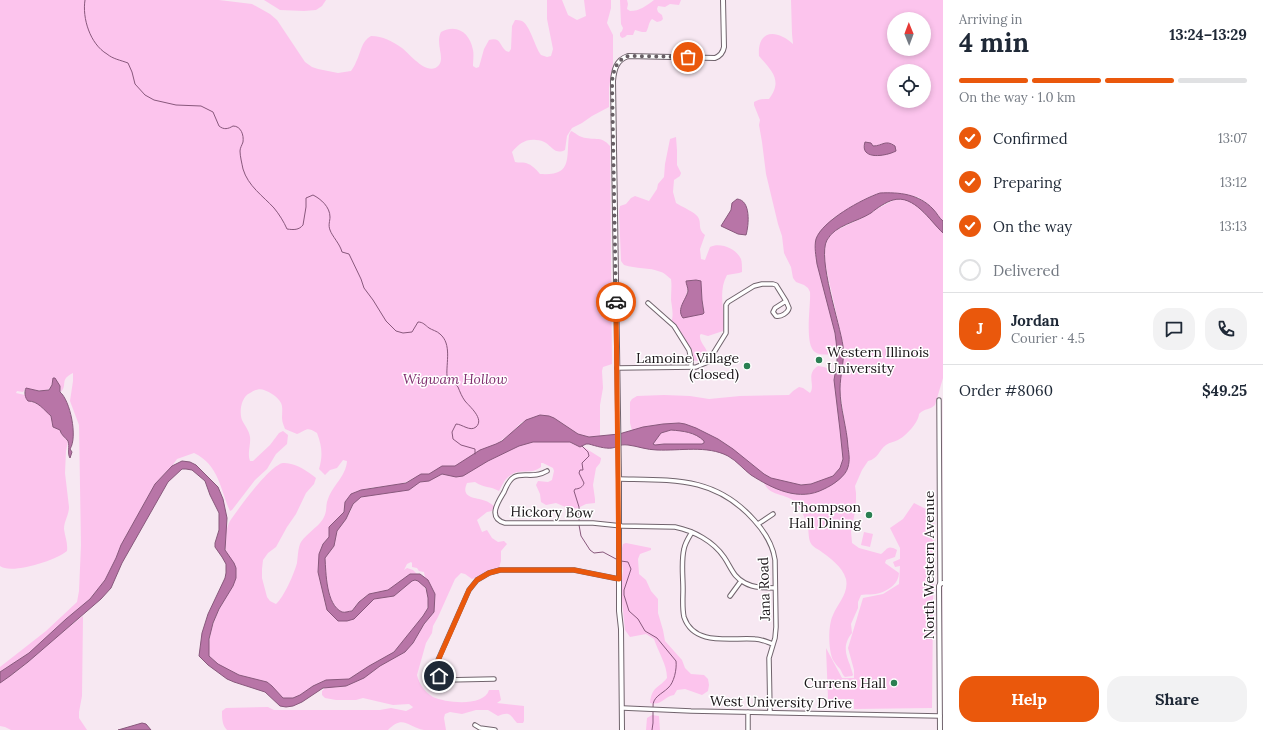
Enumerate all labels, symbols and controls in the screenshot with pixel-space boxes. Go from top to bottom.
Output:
text: Arriving in [959,11,1022,28]
north arrow [887,12,931,56]
map controls [887,12,931,108]
text: 13:24–13:29 [1169,25,1247,44]
text: 4 min [959,26,1029,59]
pin [671,40,705,74]
icon: bag [677,46,699,68]
button: locate [887,64,931,108]
text: On the way · 1.0 km [959,89,1076,106]
icon: check [959,127,981,149]
text: Confirmed [993,129,1068,148]
text: 13:07 [1218,130,1247,147]
icon: check [959,171,981,193]
text: Preparing [993,173,1061,192]
text: 13:12 [1220,174,1247,191]
icon: check [959,215,981,237]
text: On the way [993,217,1072,236]
text: 13:13 [1220,218,1247,235]
text: Delivered [993,261,1060,280]
courier [596,282,636,322]
icon: car [605,291,627,313]
button: chat [1153,308,1195,350]
button: phone [1205,308,1247,350]
text: Jordan [1011,311,1059,330]
text: J [977,319,983,338]
text: Courier · 4.5 [1011,330,1085,347]
place label: Western Illinois University [827,343,929,377]
place label: Lamoine Village (closed) [636,349,739,383]
marker: Western Illinois University [814,355,824,365]
marker: Lamoine Village (closed) [742,361,752,371]
park label: Wigwam Hollow [403,370,507,388]
text: Order #8060 [959,381,1053,400]
text: $49.25 [1202,381,1247,400]
street label: North Western Avenue [920,490,938,639]
place label: Thompson Hall Dining [789,498,861,532]
street label: Hickory Bow [510,502,595,522]
marker: Thompson Hall Dining [864,510,874,520]
street label: Jana Road [754,557,774,622]
pin [422,659,456,693]
icon: home [428,665,450,687]
place label: Currens Hall [804,674,886,692]
button: Help [959,676,1099,722]
button: Share [1107,676,1247,722]
marker: Currens Hall [889,678,899,688]
street label: West University Drive [710,692,853,712]

